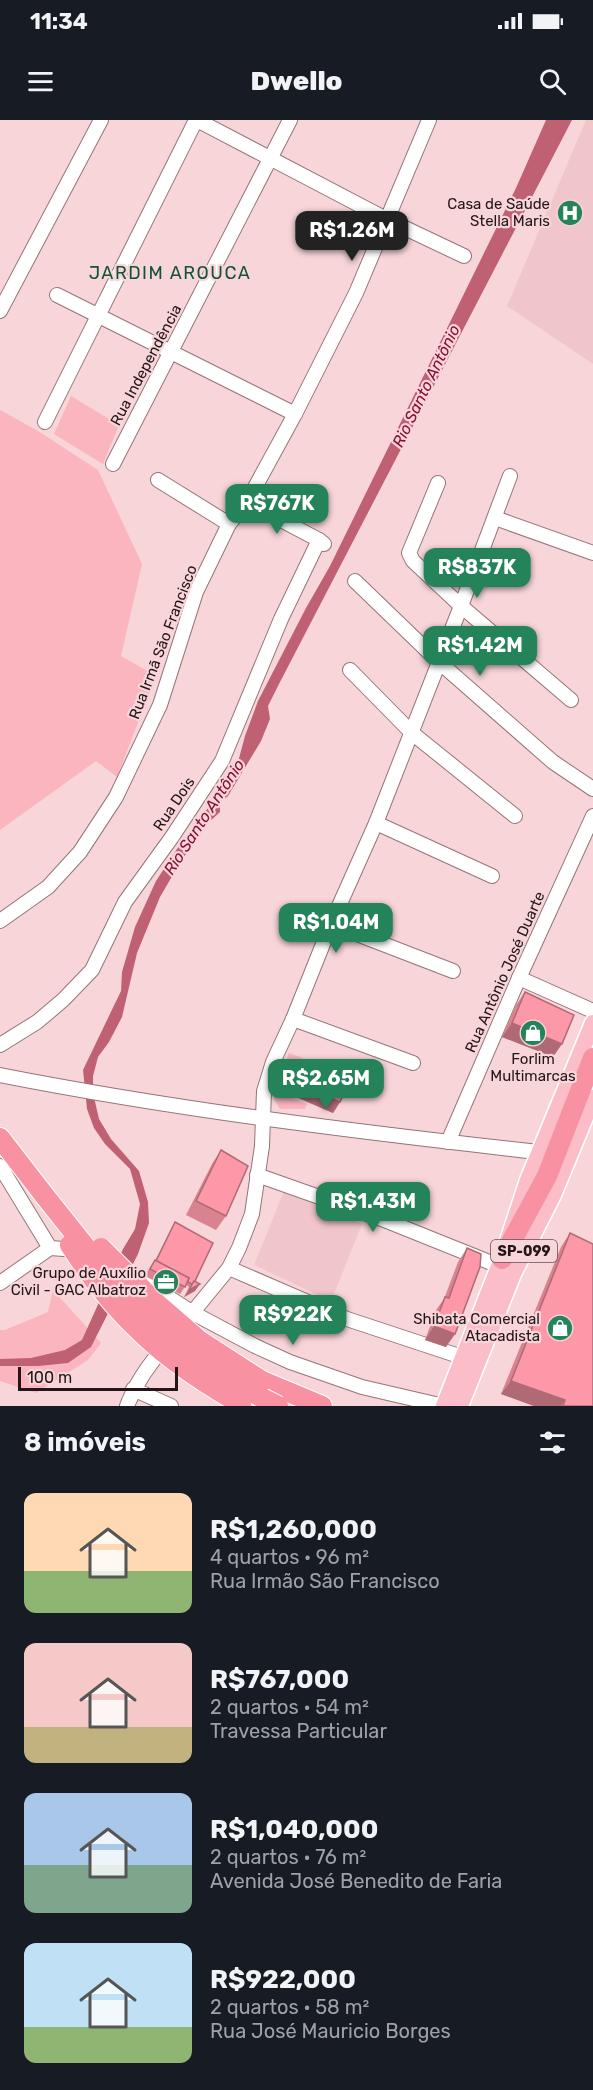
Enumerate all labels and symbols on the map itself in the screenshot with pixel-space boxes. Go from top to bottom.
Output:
place label: Casa de Saúde Stella Maris [447,195,550,230]
hospital icon: Casa de Saúde Stella Maris [555,198,585,228]
pin: R$1.26M [297,211,407,262]
district label: JARDIM AROUCA [89,262,251,284]
street label: Rua Independência [107,301,185,429]
water label: Rio Santo Antônio [388,322,464,450]
pin: R$767K [228,484,326,535]
pin: R$837K [428,548,526,599]
street label: Rua Irmã São Francisco [125,562,201,722]
pin: R$1.42M [425,626,535,677]
water label: Rio Santo Antônio [160,756,248,878]
street label: Rua Dois [149,773,199,834]
street label: Rua Antônio José Duarte [461,889,549,1055]
pin: R$1.04M [281,903,391,954]
shop icon: Forlim Multimarcas [518,1018,548,1048]
place label: Forlim Multimarcas [490,1050,576,1085]
pin: R$2.65M [271,1059,381,1110]
pin: R$1.43M [318,1182,428,1233]
road number: SP-099 [491,1240,557,1262]
place label: Grupo de Auxílio Civil - GAC Albatroz [11,1264,146,1299]
office icon: Grupo de Auxílio Civil - GAC Albatroz [151,1267,181,1297]
pin: R$922K [244,1295,342,1346]
place label: Shibata Comercial Atacadista [413,1310,540,1345]
shop icon: Shibata Comercial Atacadista [545,1313,575,1343]
scale bar [18,1364,178,1392]

